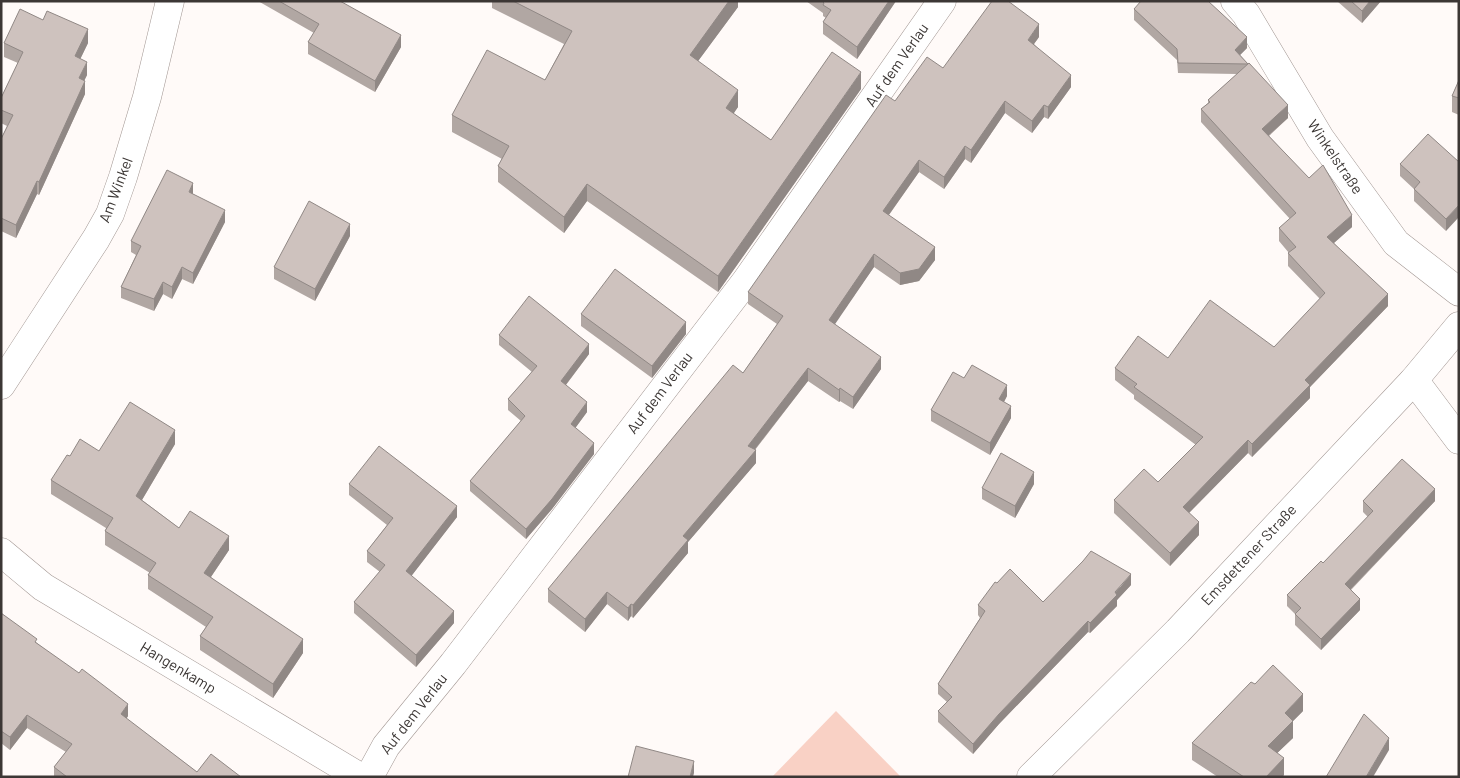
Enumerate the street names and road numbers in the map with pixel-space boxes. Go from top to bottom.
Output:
street label: Auf dem Verlau [861,19,932,110]
street label: Winkelstraße [1304,116,1367,197]
street label: Am Winkel [94,155,136,225]
street label: Auf dem Verlau [623,348,696,437]
street label: Emsdettener Straße [1197,500,1300,609]
street label: Hangenkamp [137,637,220,697]
street label: Auf dem Verlau [376,669,450,757]

